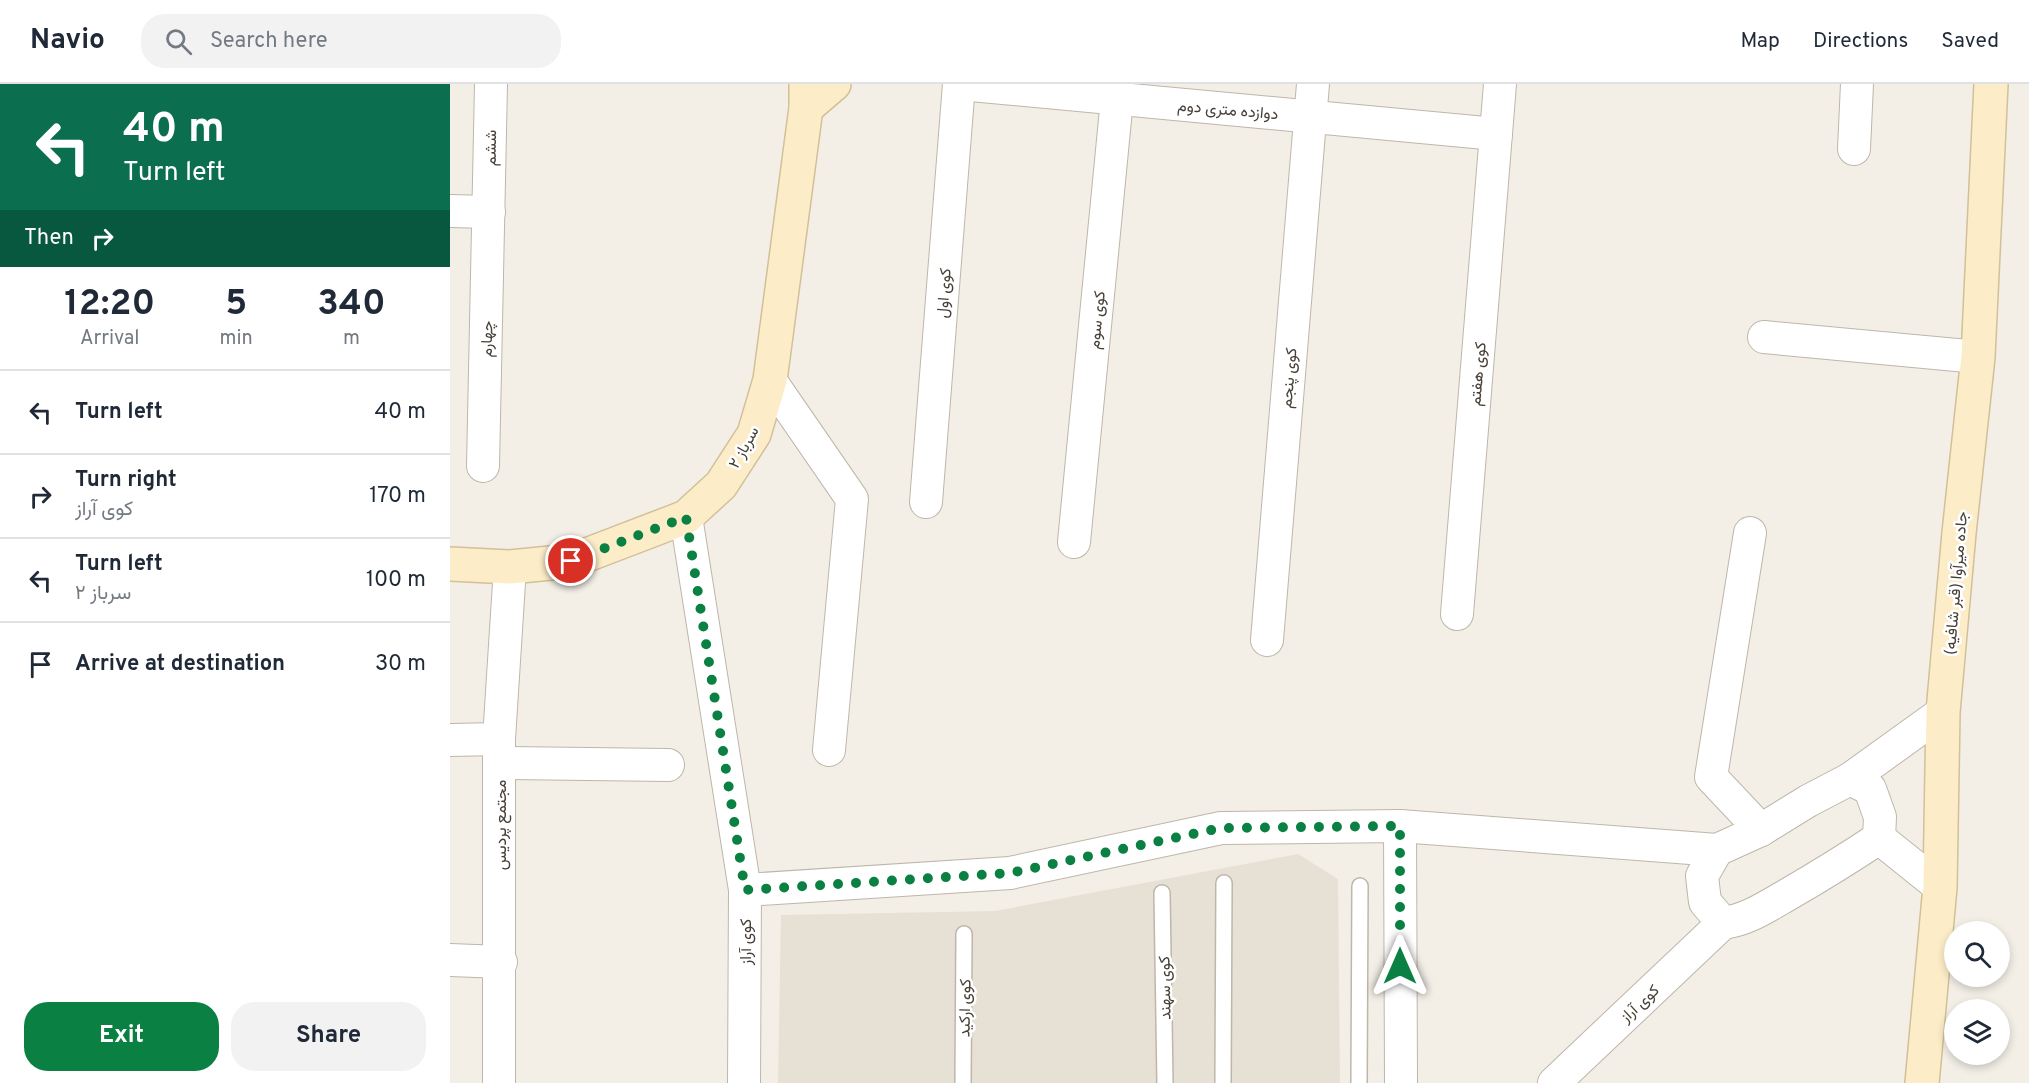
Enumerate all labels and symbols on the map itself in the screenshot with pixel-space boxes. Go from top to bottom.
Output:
street label: دوازده متری دوم [1176,97,1279,125]
street label: ششم [482,130,502,166]
street label: کوی اول [933,267,957,319]
street label: کوی سوم [1085,290,1111,350]
street label: چهارم [478,320,498,358]
street label: کوی هفتم [1466,341,1492,407]
street label: کوی پنجم [1277,347,1303,409]
street label: سرباز ۲ [725,423,764,472]
street label: جاده میرآوا (قبر شافیه) [1941,510,1973,656]
pin [545,535,596,586]
street label: مجتمع پردیس [492,780,512,870]
street label: کوی آراز [737,919,757,966]
position arrow [1368,934,1432,998]
street label: کوی سهند [1155,956,1177,1020]
street label: کوی ارکید [955,979,977,1037]
street label: کوی آراز [1616,981,1664,1028]

